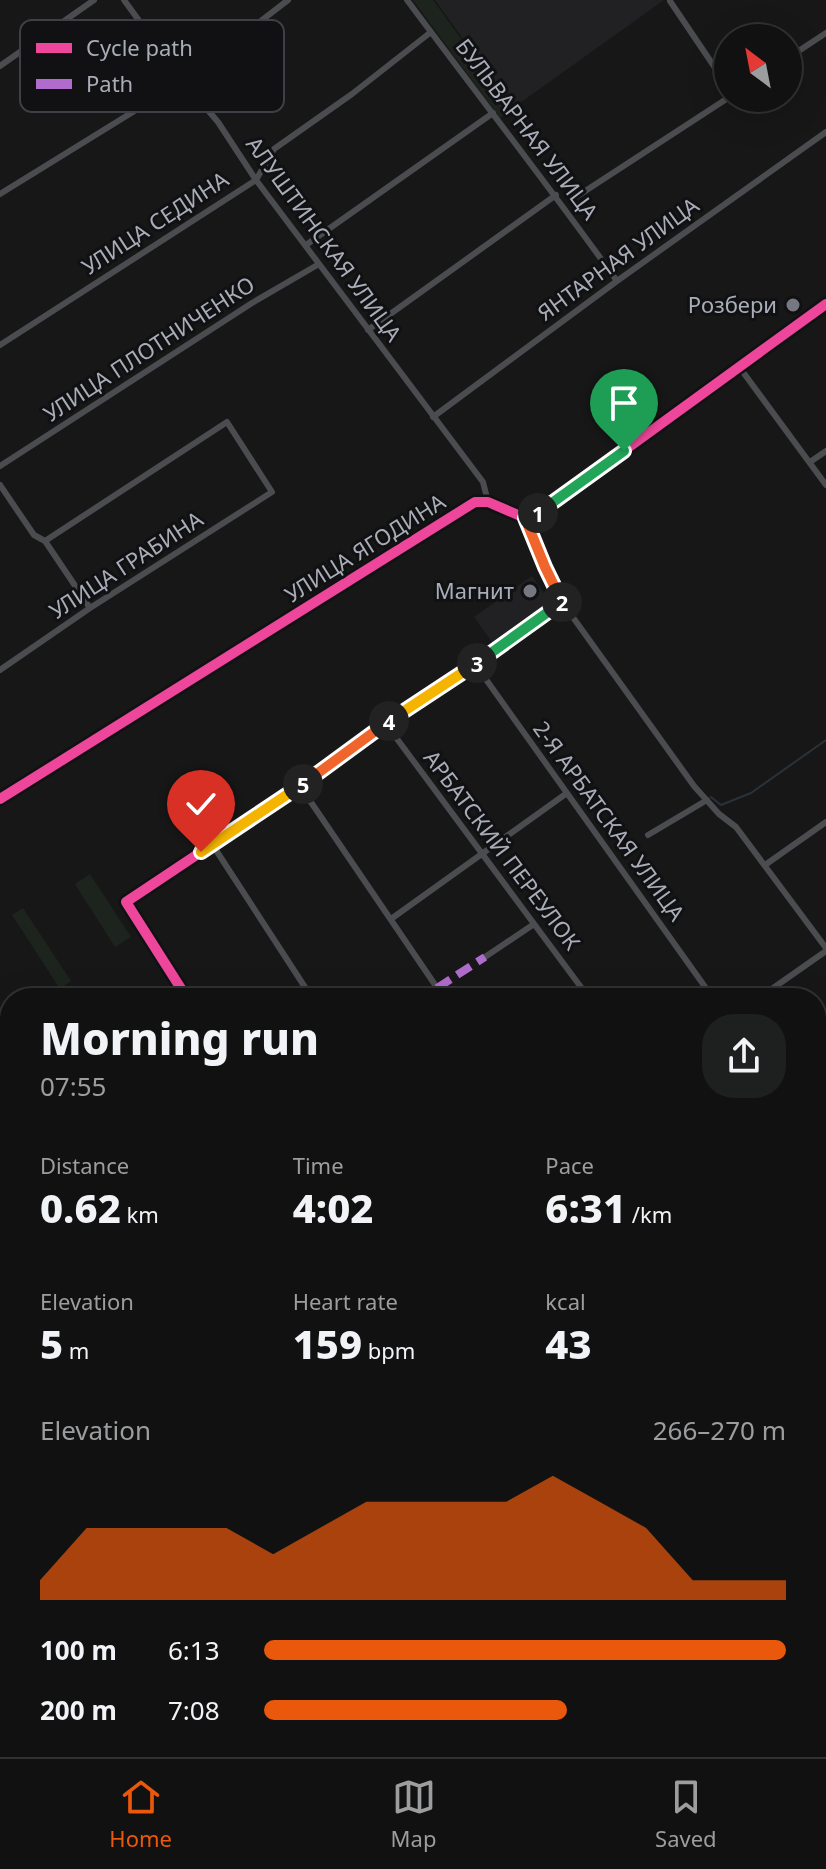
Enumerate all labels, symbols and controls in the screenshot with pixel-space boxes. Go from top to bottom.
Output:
legend [20,20,284,112]
north arrow [714,24,802,112]
map controls [714,24,802,112]
text: Cycle path [86,32,193,62]
street label: БУЛЬВАРНАЯ УЛИЦА [450,32,606,226]
text: Path [86,68,133,98]
street label: АЛУШТИНСКАЯ УЛИЦА [240,130,410,348]
street label: УЛИЦА СЕДИНА [75,163,234,281]
street label: ЯНТАРНАЯ УЛИЦА [531,189,705,327]
street label: УЛИЦА ПЛОТНИЧЕНКО [37,269,260,428]
place label: Розбери [688,289,777,319]
marker: Розбери [784,296,802,314]
pin [590,369,658,451]
icon: arrive [602,381,646,425]
street label: УЛИЦА ЯГОДИНА [279,485,451,609]
pin: 1 [518,493,558,533]
text: 1 [532,498,544,528]
street label: УЛИЦА ГРАБИНА [43,503,209,625]
place label: Магнит [435,575,514,605]
marker: Магнит [521,582,539,600]
pin: 2 [542,582,582,622]
text: 2 [556,587,568,617]
pin: 3 [457,643,497,683]
text: 3 [471,648,483,678]
pin: 4 [369,701,409,741]
text: 4 [383,706,395,736]
street label: 2-Я АРБАТСКАЯ УЛИЦА [527,714,693,927]
street label: АРБАТСКИЙ ПЕРЕУЛОК [418,743,588,956]
pin: 5 [283,764,323,804]
text: 5 [297,769,309,799]
pin [167,770,235,852]
icon: check [179,782,223,826]
text: Morning run [40,1008,319,1068]
button: share [702,1014,786,1098]
text: 07:55 [40,1068,106,1104]
text: Distance [40,1150,129,1180]
text: Time [293,1150,344,1180]
text: Pace [545,1150,594,1180]
text: 0.62 [40,1180,121,1235]
text: 4:02 [293,1180,373,1235]
text: 6:31 [545,1180,626,1235]
text: km [121,1199,159,1229]
text: /km [626,1199,672,1229]
text: Elevation [40,1286,134,1316]
text: Heart rate [293,1286,398,1316]
text: kcal [545,1286,586,1316]
text: 5 [40,1316,63,1371]
text: 159 [293,1316,362,1371]
text: 43 [545,1316,592,1371]
text: m [63,1335,89,1365]
text: bpm [362,1335,415,1365]
text: Elevation [40,1412,151,1448]
text: 266–270 m [653,1412,786,1448]
text: 100 m [40,1632,117,1668]
text: 6:13 [168,1632,220,1668]
text: 200 m [40,1692,117,1728]
text: 7:08 [168,1692,220,1728]
tab: Home [109,1775,172,1853]
tab: Map [391,1775,436,1853]
tab: Saved [655,1775,717,1853]

